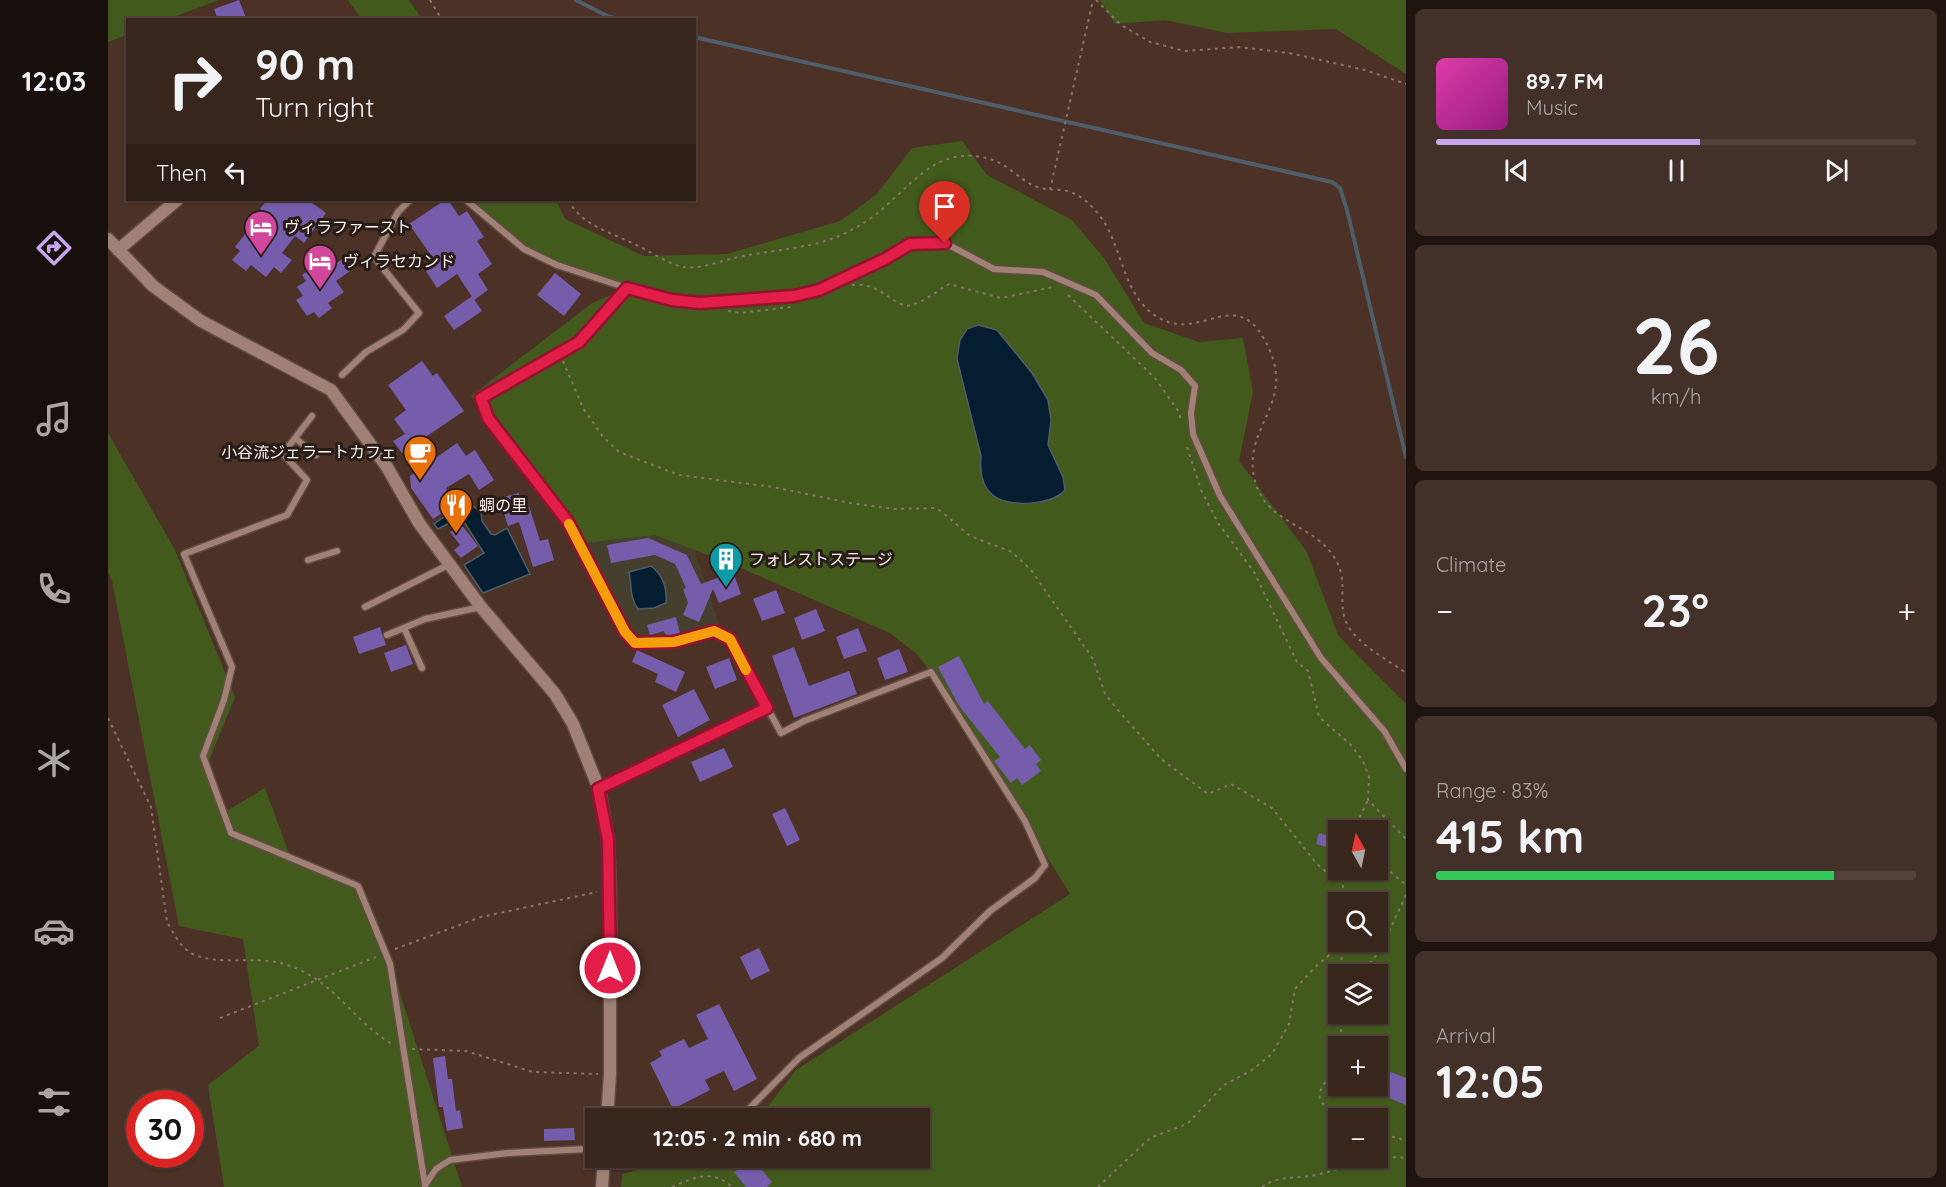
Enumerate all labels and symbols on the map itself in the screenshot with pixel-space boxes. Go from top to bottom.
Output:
pin [919,181,970,243]
hotel icon: ヴィラファースト [243,209,279,256]
place label: ヴィラファースト [284,217,411,237]
hotel icon: ヴィラセカンド [302,243,338,290]
place label: ヴィラセカンド [343,251,455,271]
cafe icon: 小谷流ジェラートカフェ [402,434,438,481]
place label: 小谷流ジェラートカフェ [221,442,397,462]
restaurant icon: 蜩の里 [438,487,474,534]
place label: 蜩の里 [479,495,527,515]
building icon: フォレストステージ [708,541,744,588]
place label: フォレストステージ [749,549,893,569]
north arrow [1328,820,1388,880]
position arrow [578,936,642,1000]
speed limit sign: 30 [126,1090,204,1168]

